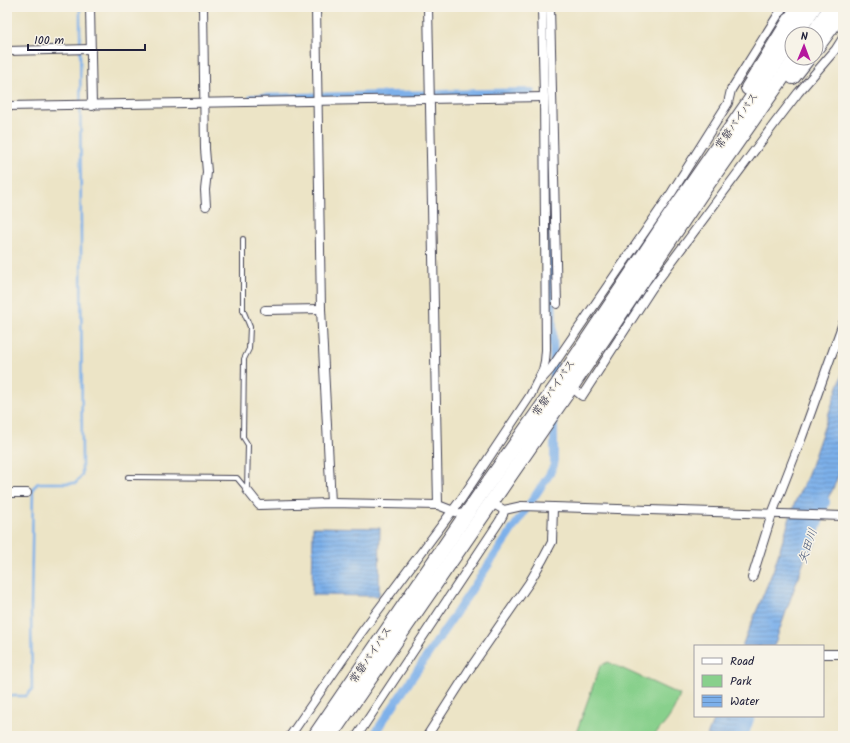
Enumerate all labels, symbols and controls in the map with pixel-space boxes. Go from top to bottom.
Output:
scale bar [28,26,145,52]
north arrow [784,26,824,66]
text: N [801,28,808,46]
text: 100 m [34,31,65,50]
street label: 常磐バイパス [711,89,763,153]
street label: 常磐バイパス [528,356,580,420]
water label: 矢田川 [793,526,823,566]
street label: 常磐バイパス [345,623,397,687]
legend [694,645,824,717]
text: Road [730,652,755,671]
text: Park [730,672,752,691]
text: Water [730,692,760,711]

